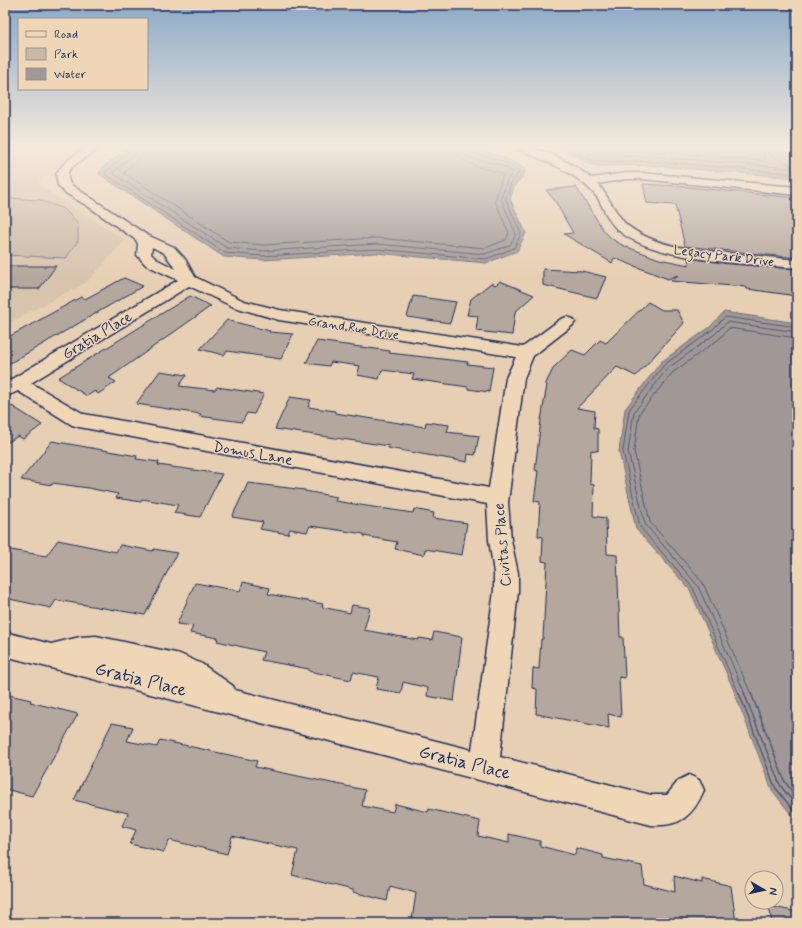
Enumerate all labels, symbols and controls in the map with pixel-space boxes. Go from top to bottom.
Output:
legend [18,18,148,90]
text: Road [54,27,78,43]
text: Park [54,47,78,63]
text: Water [54,67,86,83]
street label: Legacy Park Drive [672,242,775,273]
street label: Gratia Place [59,307,136,365]
street label: Grand Rue Drive [307,313,401,344]
street label: Domus Lane [211,437,294,471]
street label: Civitas Place [489,502,517,588]
street label: Gratia Place [92,657,189,703]
street label: Gratia Place [416,740,513,786]
north arrow [744,870,784,910]
text: N [765,887,780,896]

